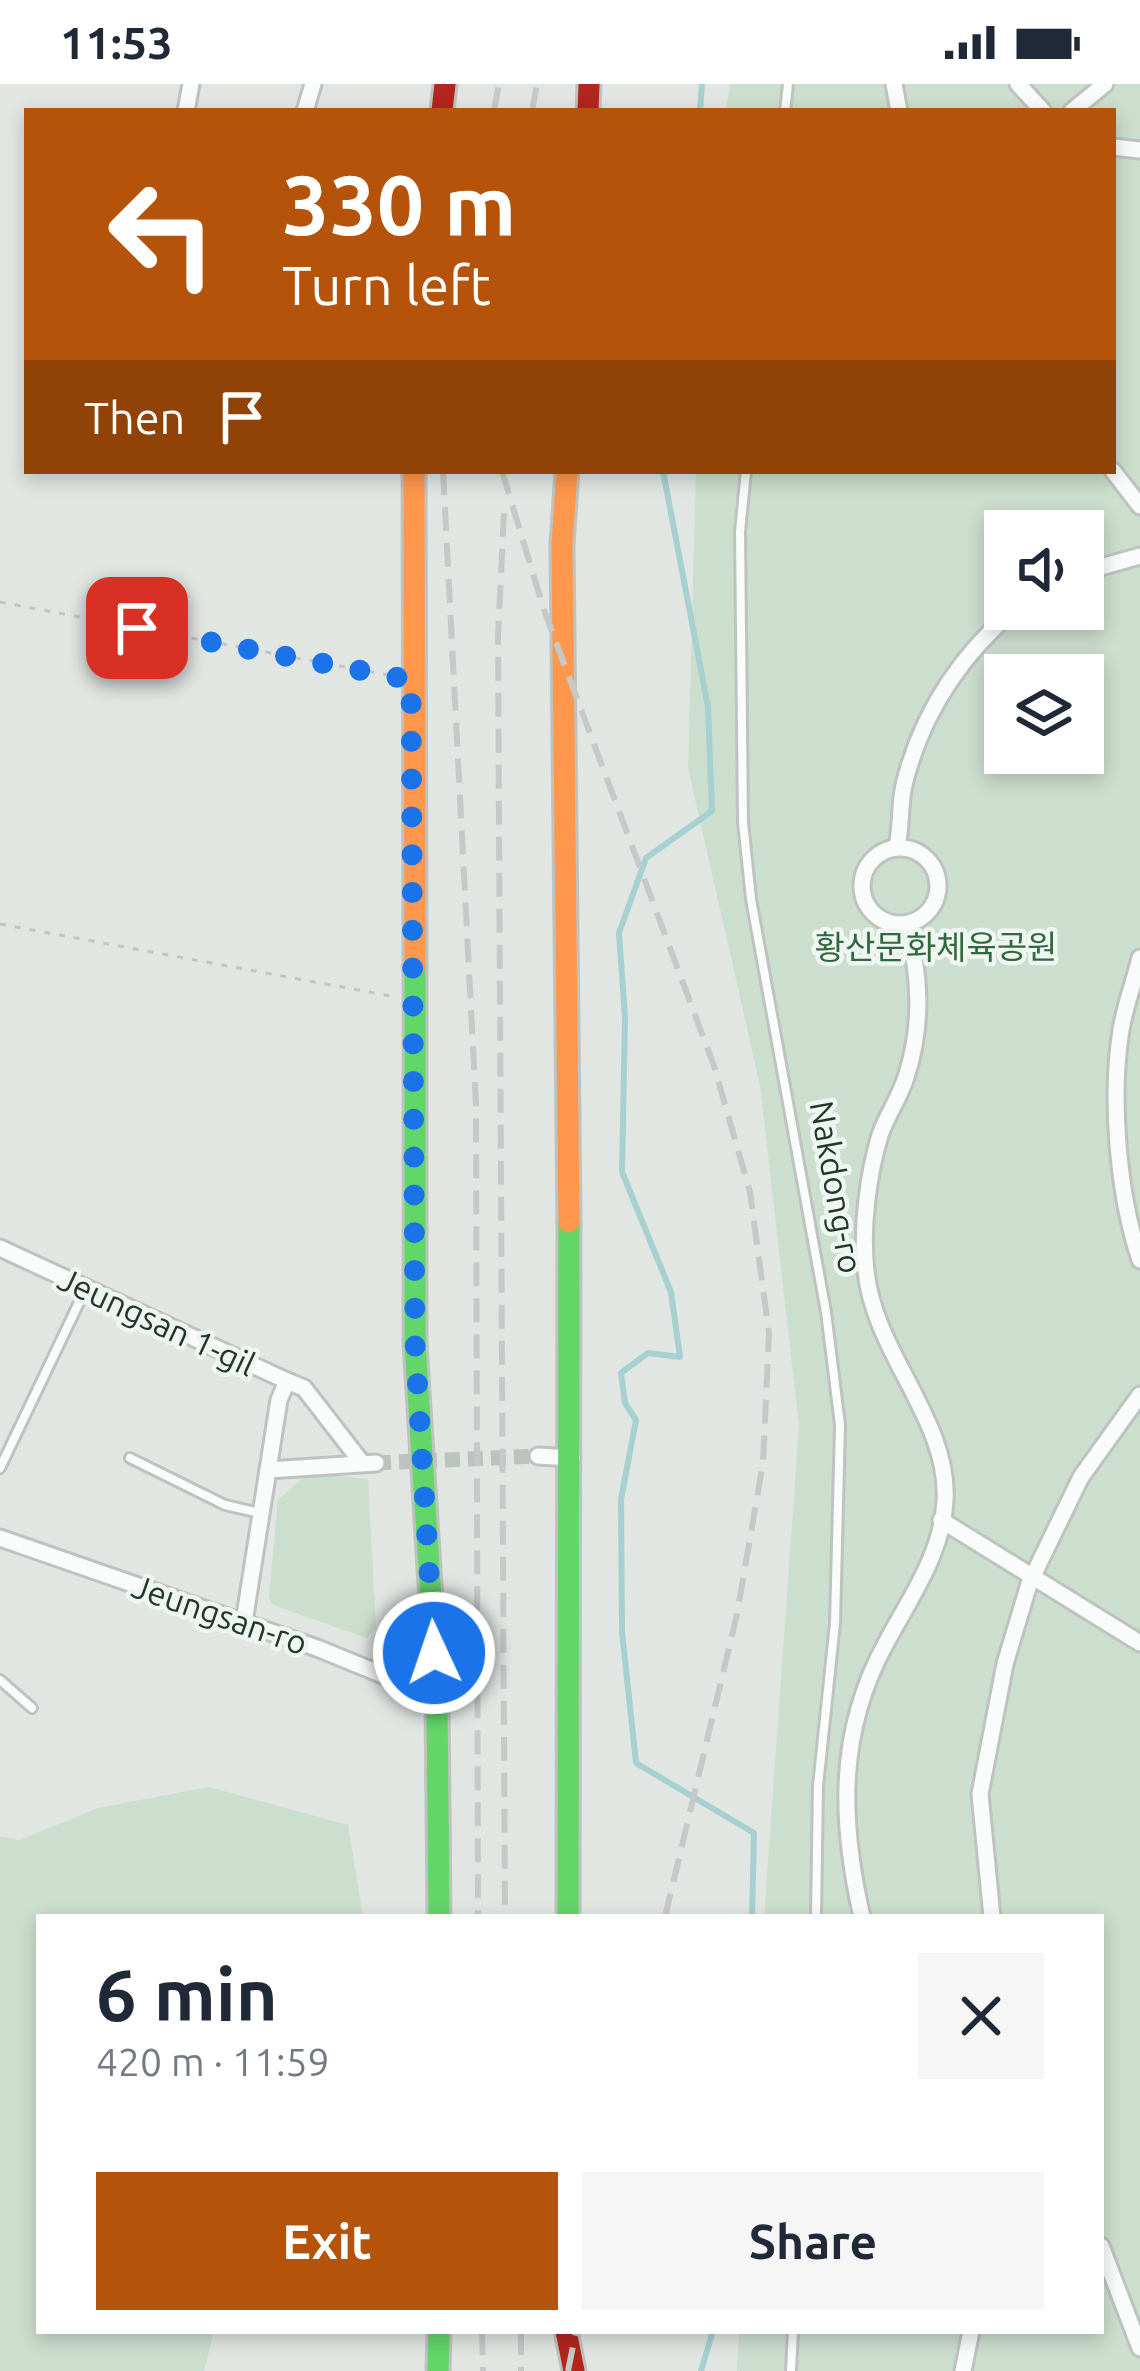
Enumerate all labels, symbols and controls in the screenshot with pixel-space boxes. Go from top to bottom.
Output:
text: 11:53 [60,17,173,68]
icon: left [84,156,240,312]
text: 330 m [282,157,516,251]
text: Turn left [282,255,491,315]
icon: arrive [209,384,275,450]
text: Then [84,392,185,443]
map controls [984,510,1104,774]
button: sound [984,510,1104,630]
pin [86,577,188,679]
icon: arrive [104,595,170,661]
button: layers [984,654,1104,774]
park label: 황산문화체육공원 [815,928,1057,965]
street label: Nakdong-ro [804,1098,870,1276]
street label: Jeungsan 1-gil [53,1259,261,1383]
street label: Jeungsan-ro [128,1567,312,1661]
position arrow [371,1590,497,1716]
button: close [918,1953,1044,2079]
text: 6 min [96,1954,278,2035]
text: 420 m · 11:59 [96,2040,330,2083]
button: Exit [96,2172,558,2310]
button: Share [582,2172,1044,2310]

